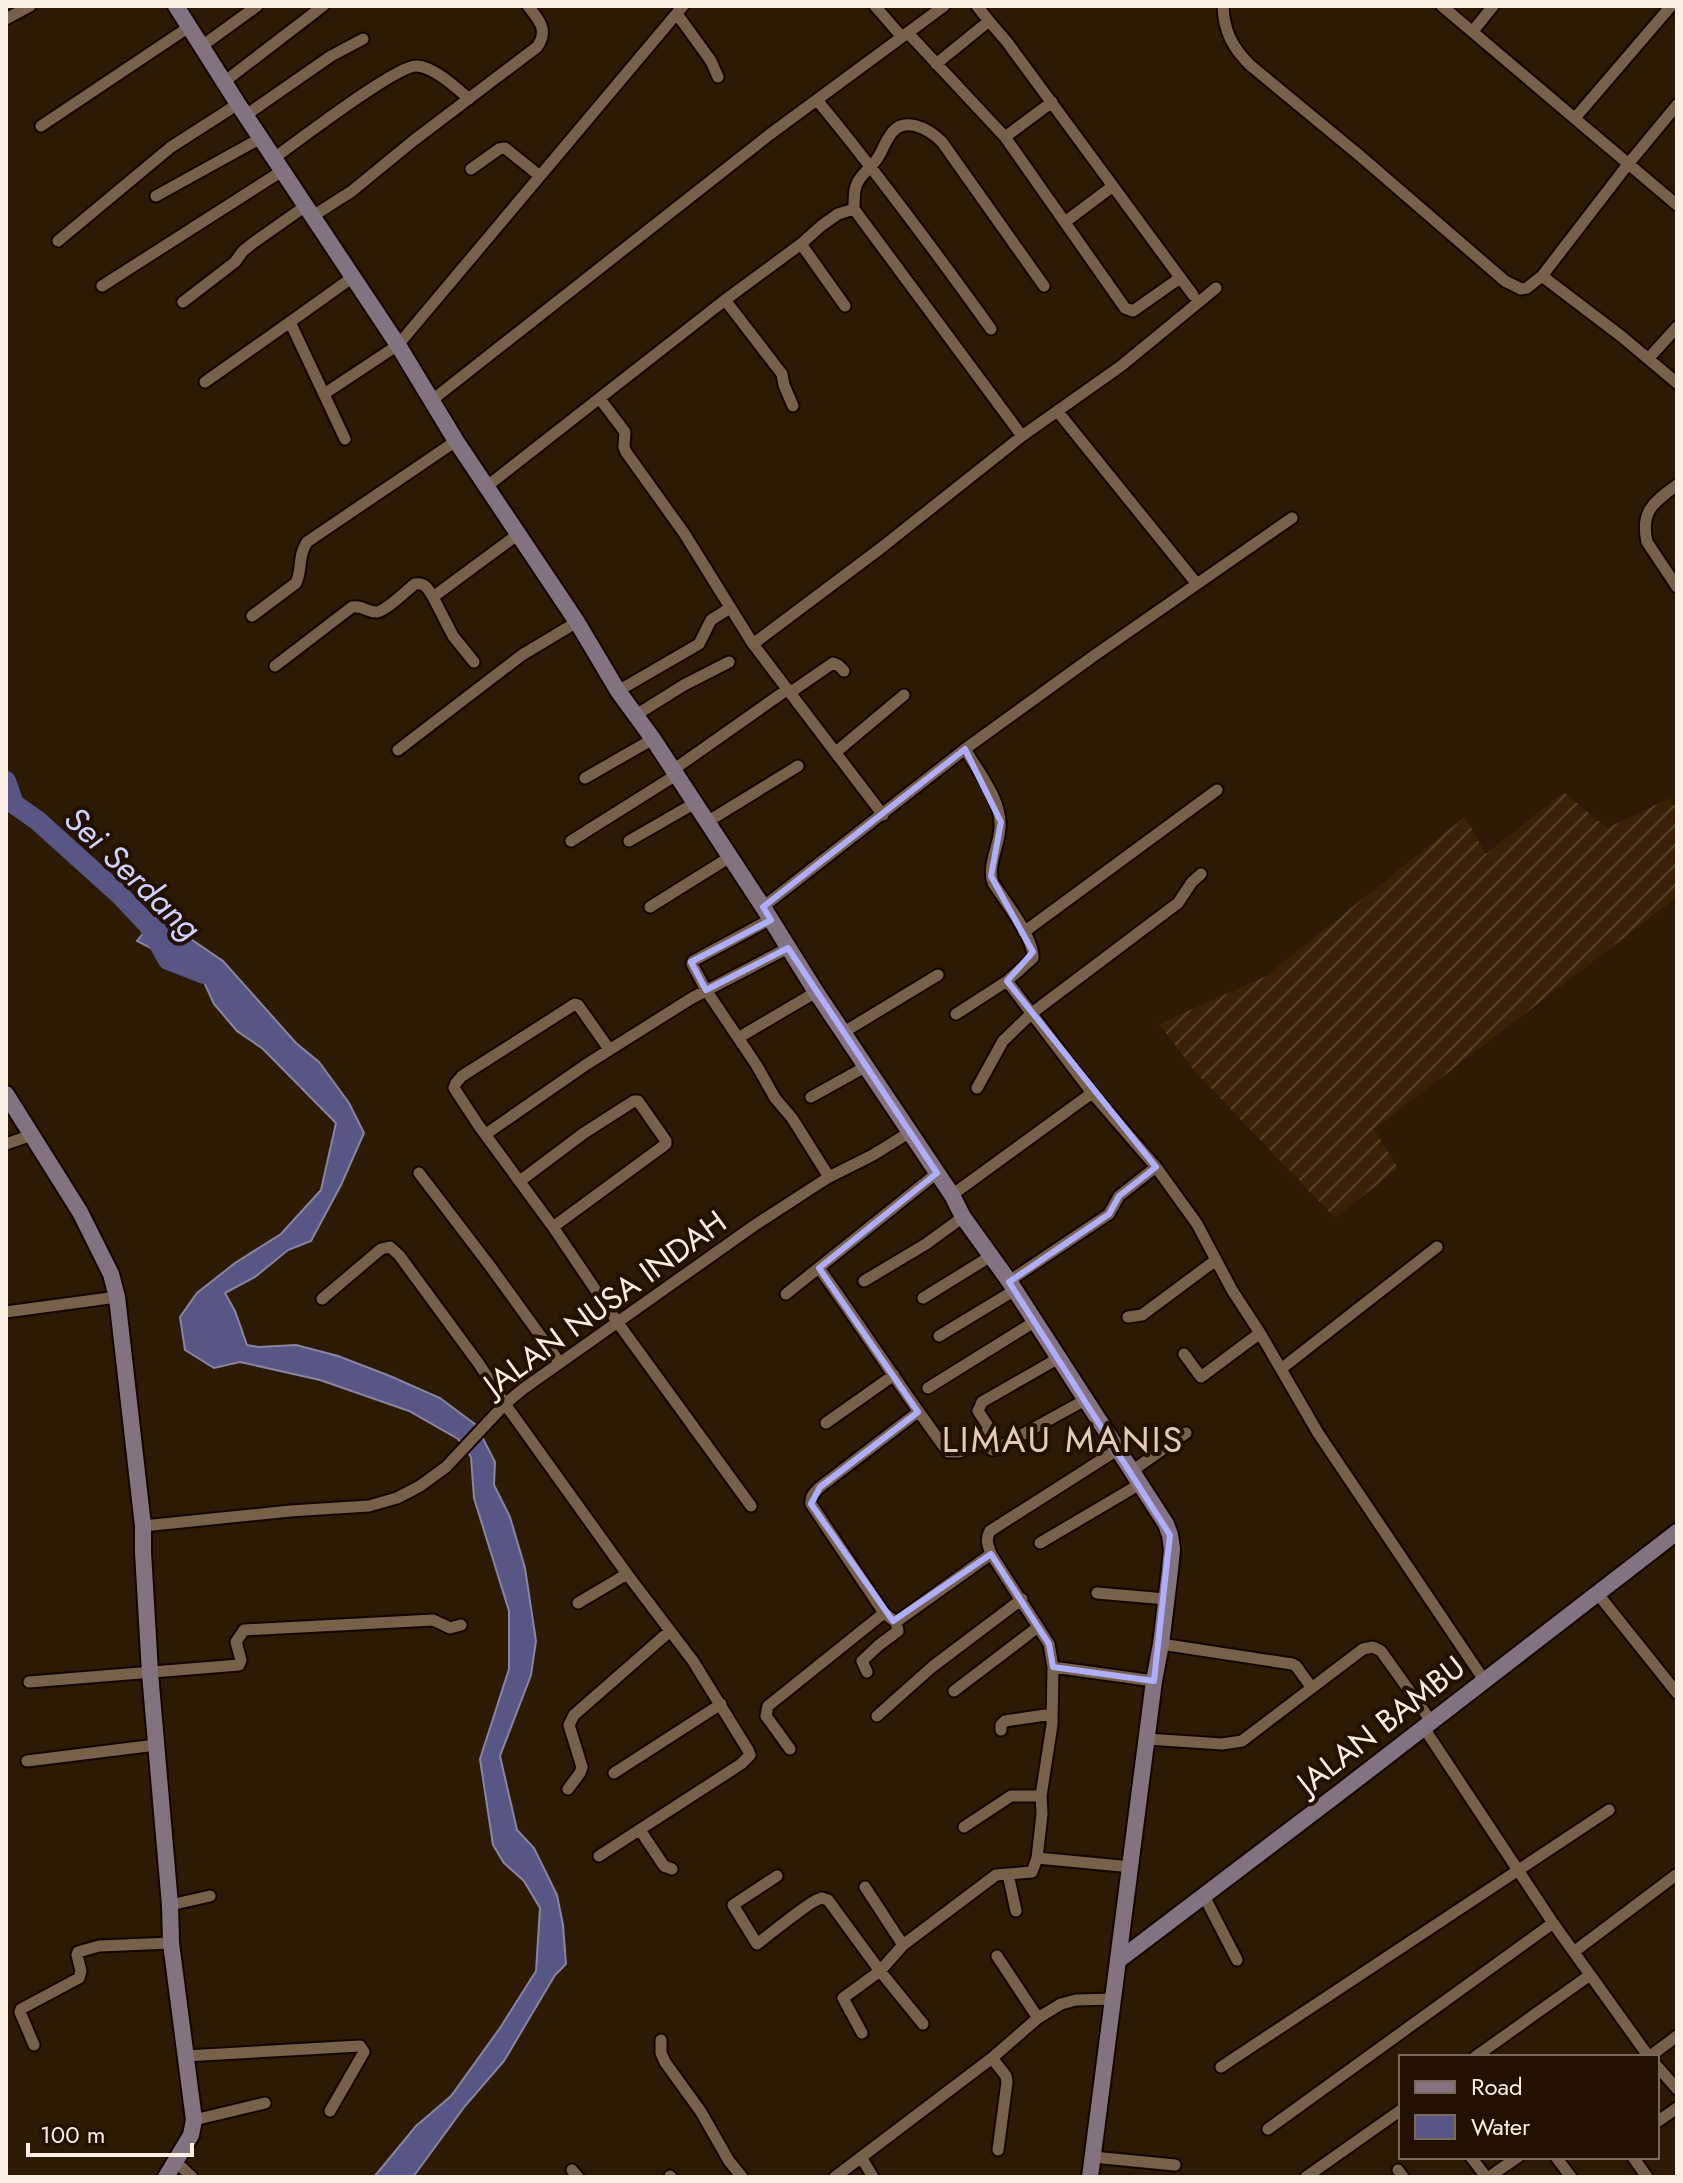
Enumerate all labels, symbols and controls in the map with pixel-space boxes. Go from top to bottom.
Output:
water label: Sei Serdang [53,795,212,952]
street label: JALAN NUSA INDAH [471,1199,736,1409]
district label: LIMAU MANIS [942,1413,1184,1465]
street label: JALAN BAMBU [1284,1645,1475,1808]
legend [1399,2055,1659,2159]
text: Road [1471,2069,1523,2104]
scale bar [28,2107,192,2157]
text: Water [1471,2109,1531,2144]
text: 100 m [40,2117,106,2152]

